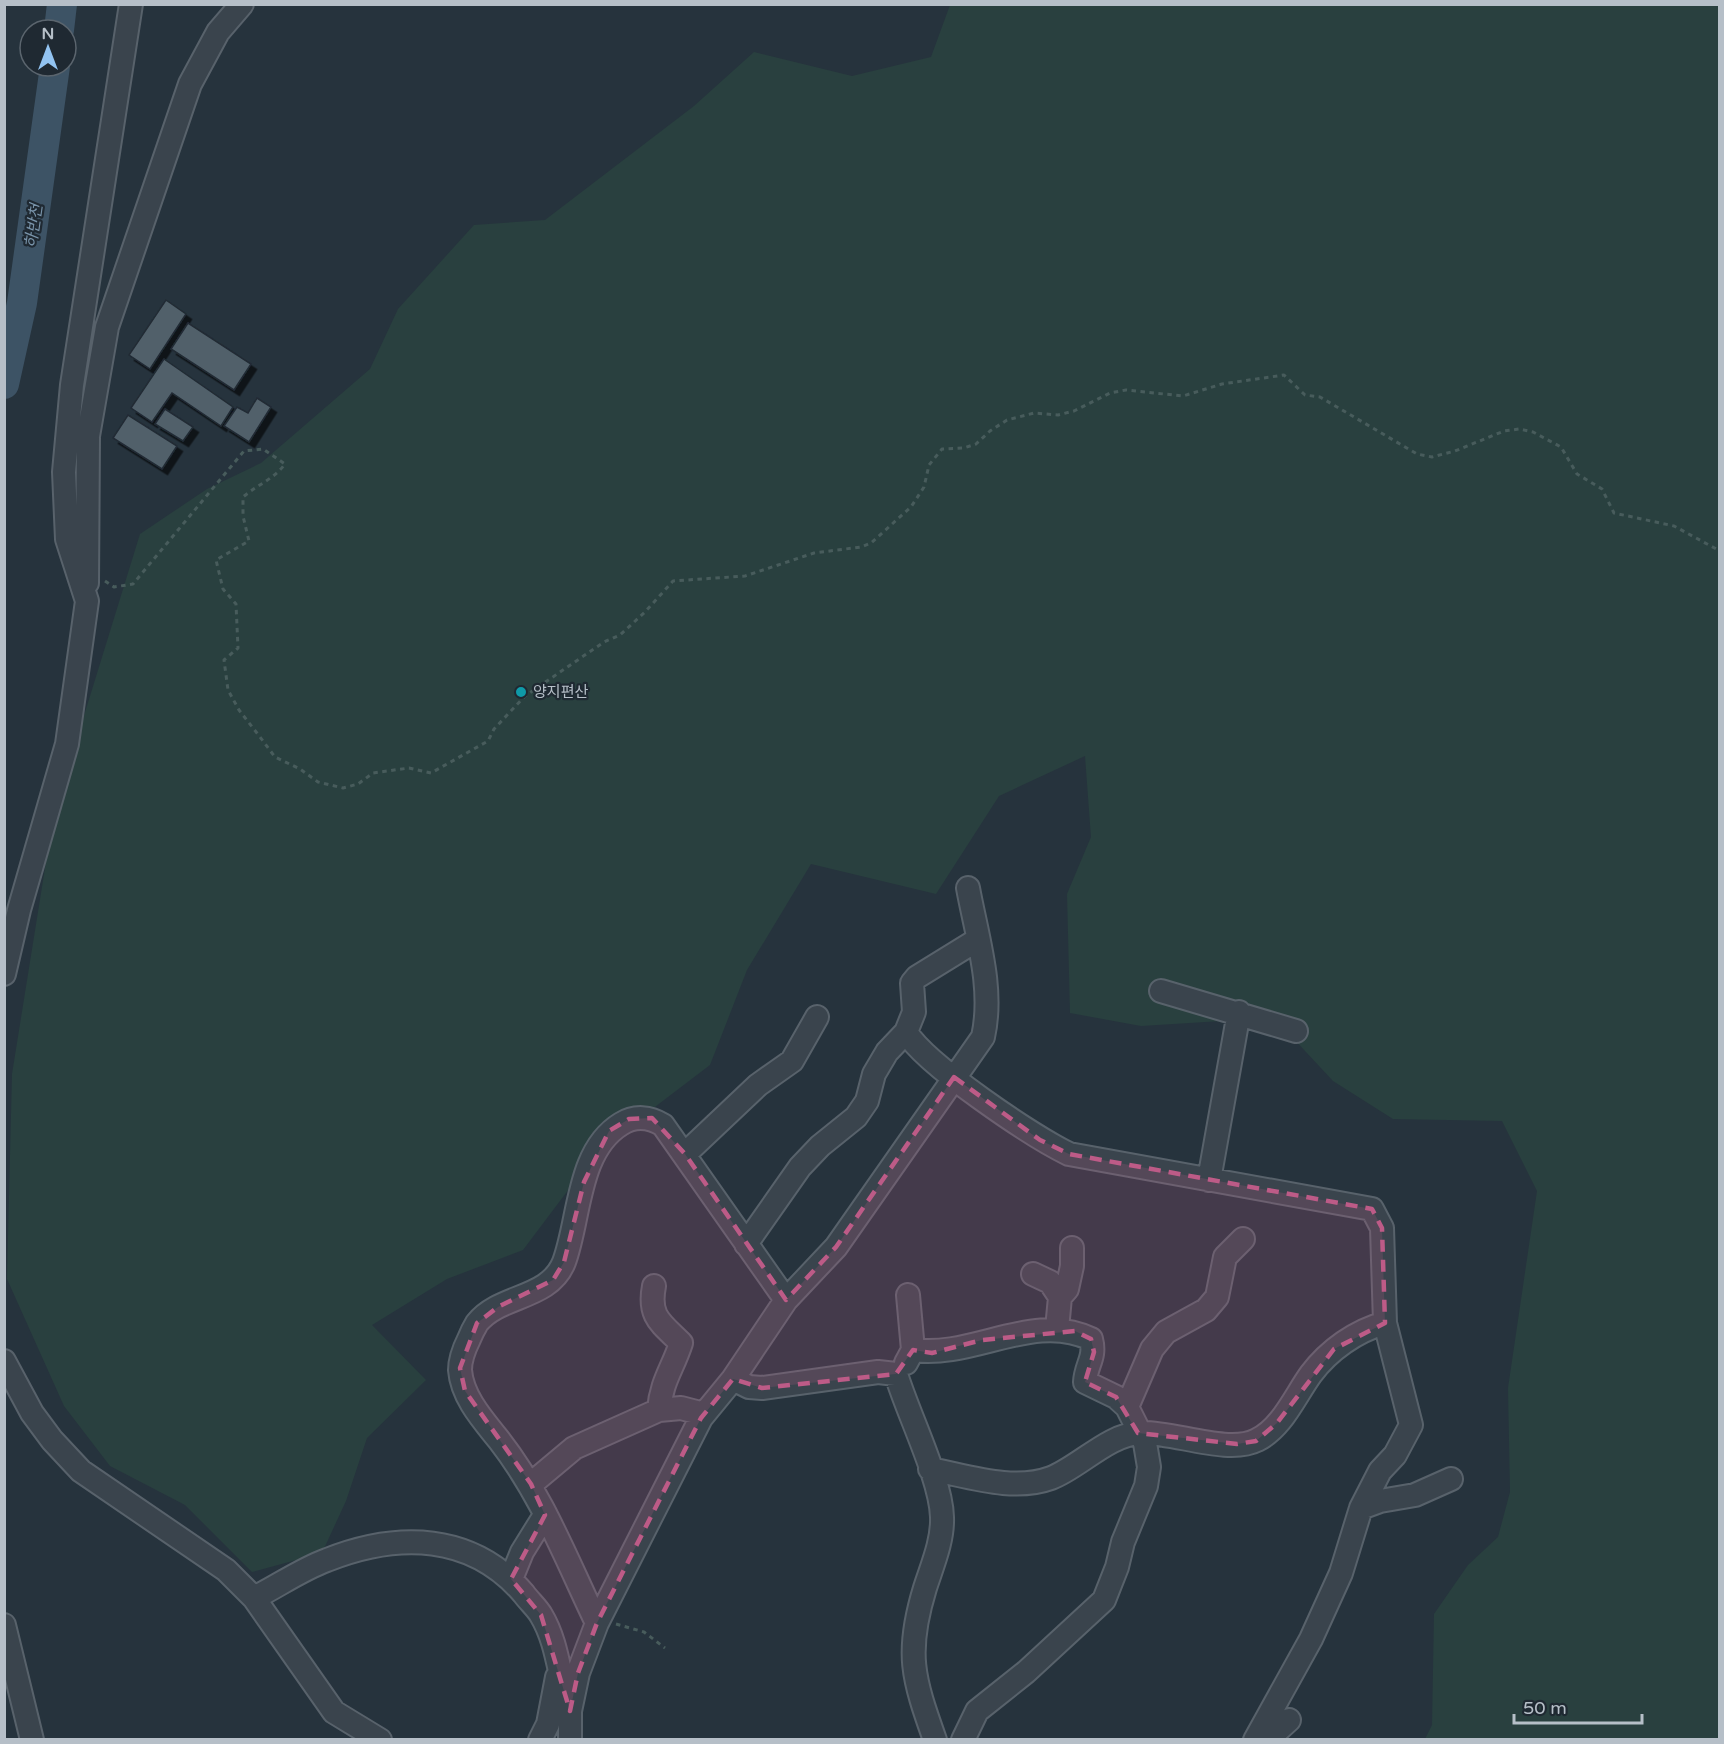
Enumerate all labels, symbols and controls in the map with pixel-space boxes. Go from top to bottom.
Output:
north arrow [18,18,78,78]
text: N [42,24,54,44]
water label: 하반천 [21,201,47,249]
place label: 양지편산 [533,683,588,701]
marker: 양지편산 [514,685,528,699]
scale bar [1514,1687,1642,1725]
text: 50 m [1523,1697,1567,1719]

